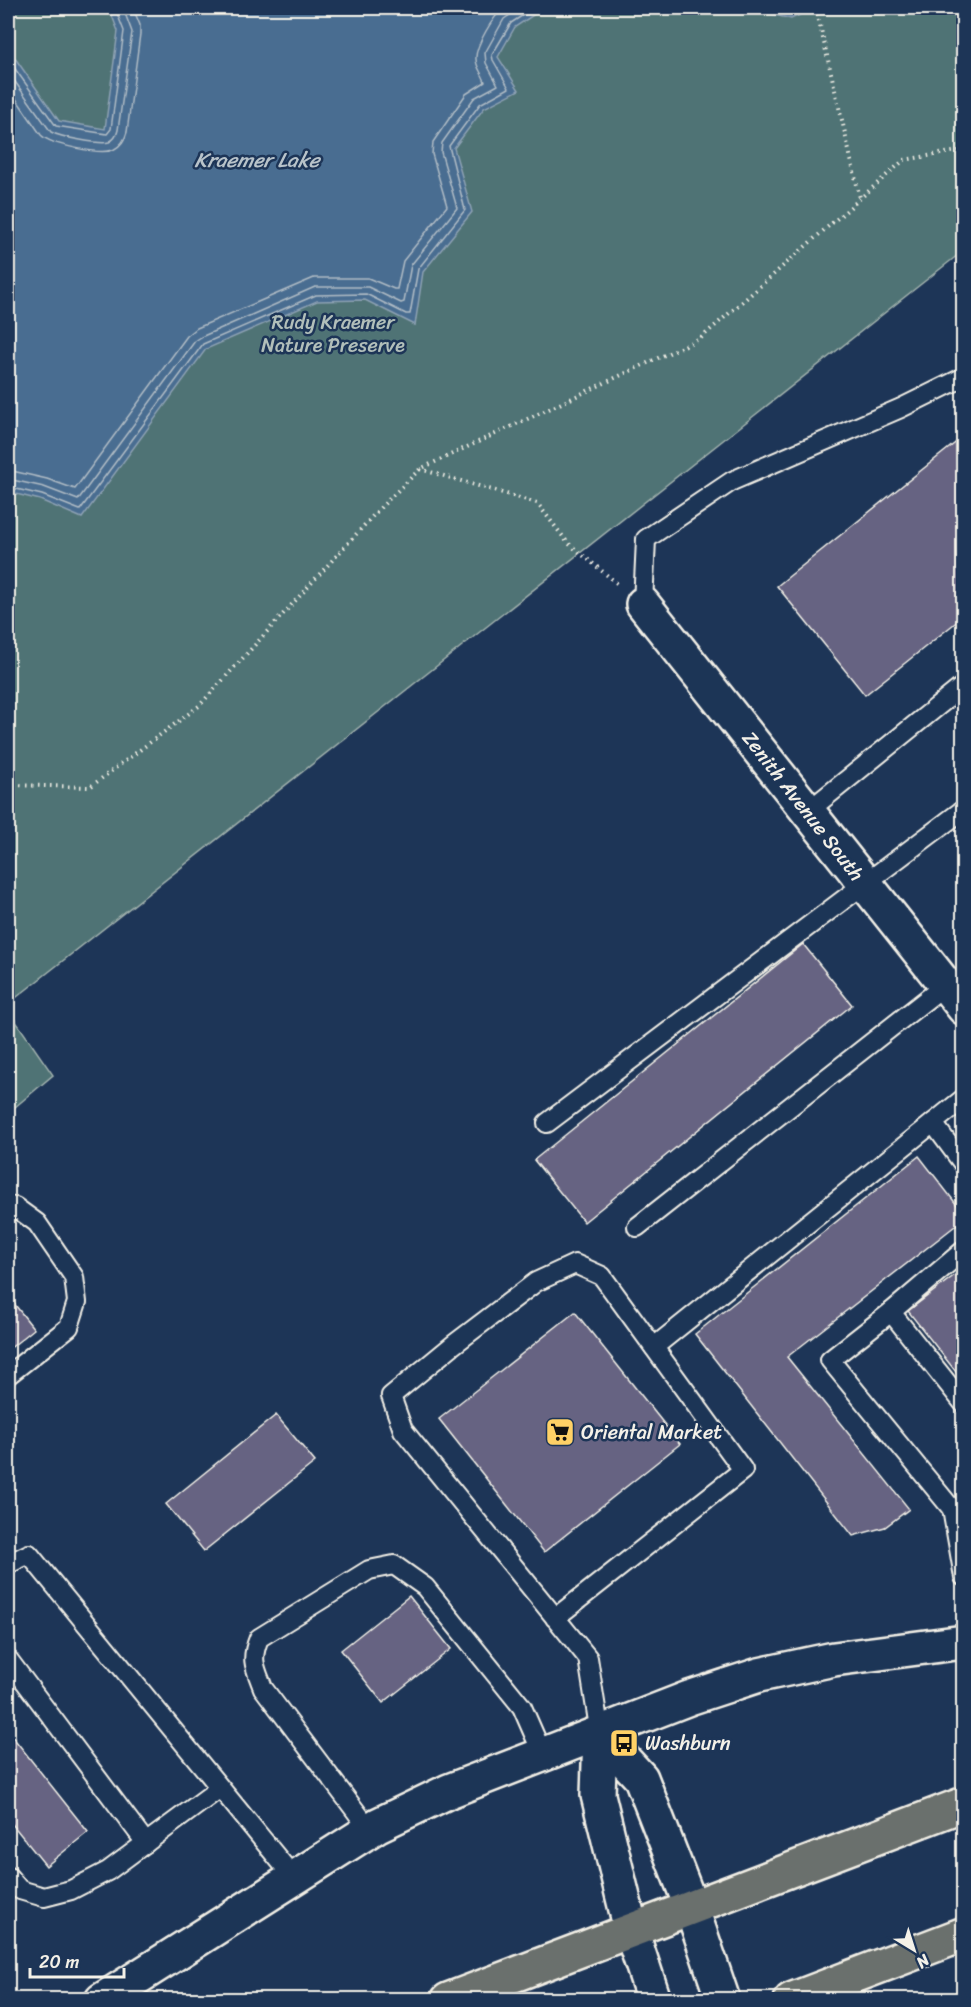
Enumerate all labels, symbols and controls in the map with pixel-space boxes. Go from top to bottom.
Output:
water label: Kraemer Lake [194,141,322,179]
park label: Rudy Kraemer Nature Preserve [261,305,405,363]
street label: Zenith Avenue South [733,723,873,889]
place label: Oriental Market [581,1415,722,1450]
supermarket icon: Oriental Market [544,1416,576,1448]
place label: Washburn [645,1726,731,1761]
bus stop icon: Washburn [608,1727,640,1759]
north arrow [884,1920,944,1980]
scale bar [30,1941,124,1979]
text: 20 m [39,1946,79,1978]
text: N [909,1946,937,1977]

